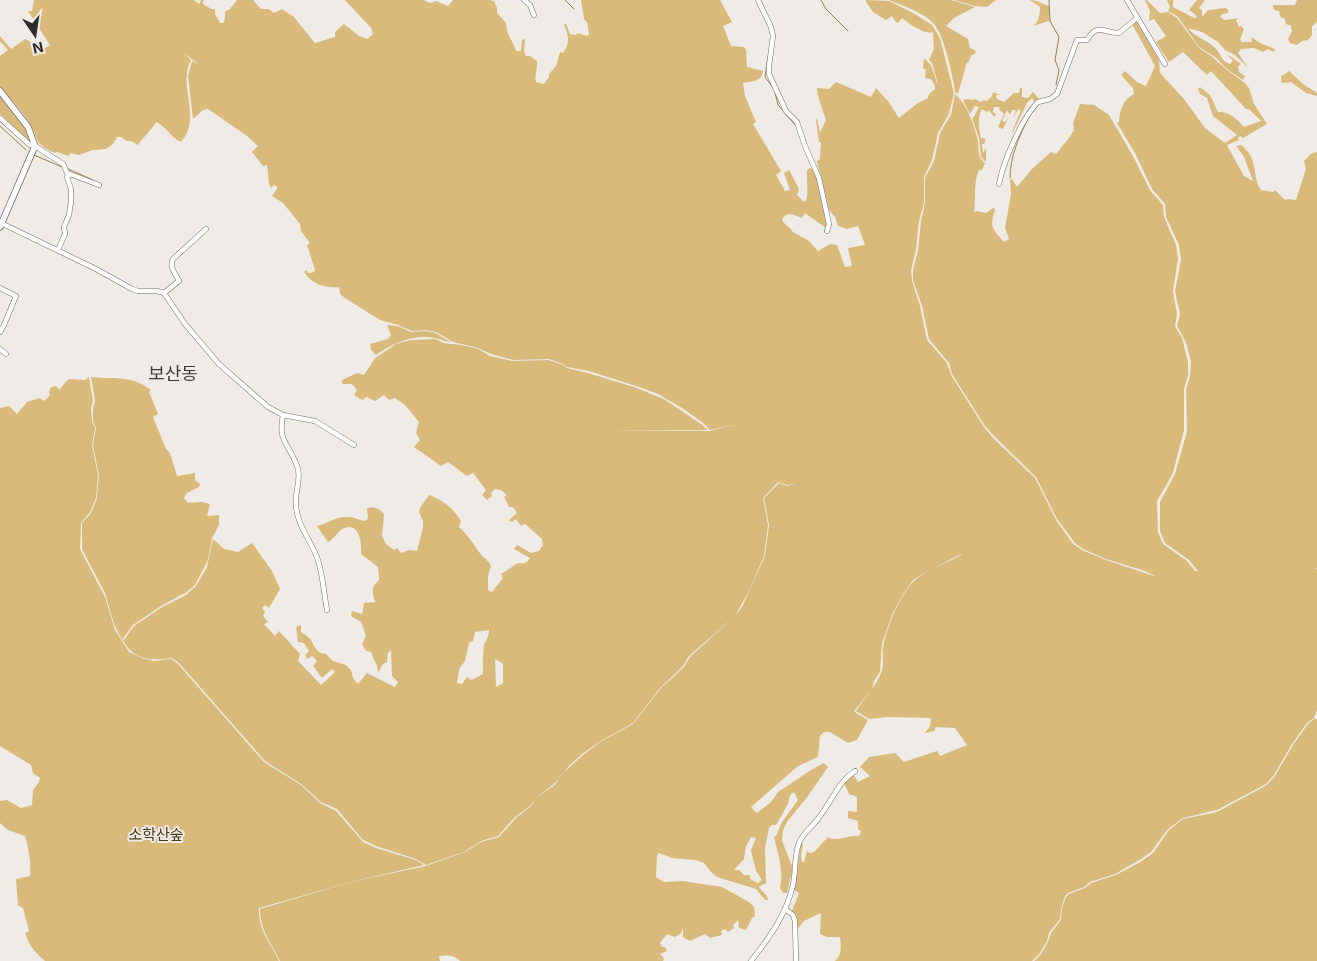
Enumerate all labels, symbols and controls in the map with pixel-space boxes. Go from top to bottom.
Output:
north arrow [10,10,60,60]
text: N [31,39,45,58]
district label: 보산동 [148,363,198,384]
park label: 소학산숲 [128,825,184,844]

